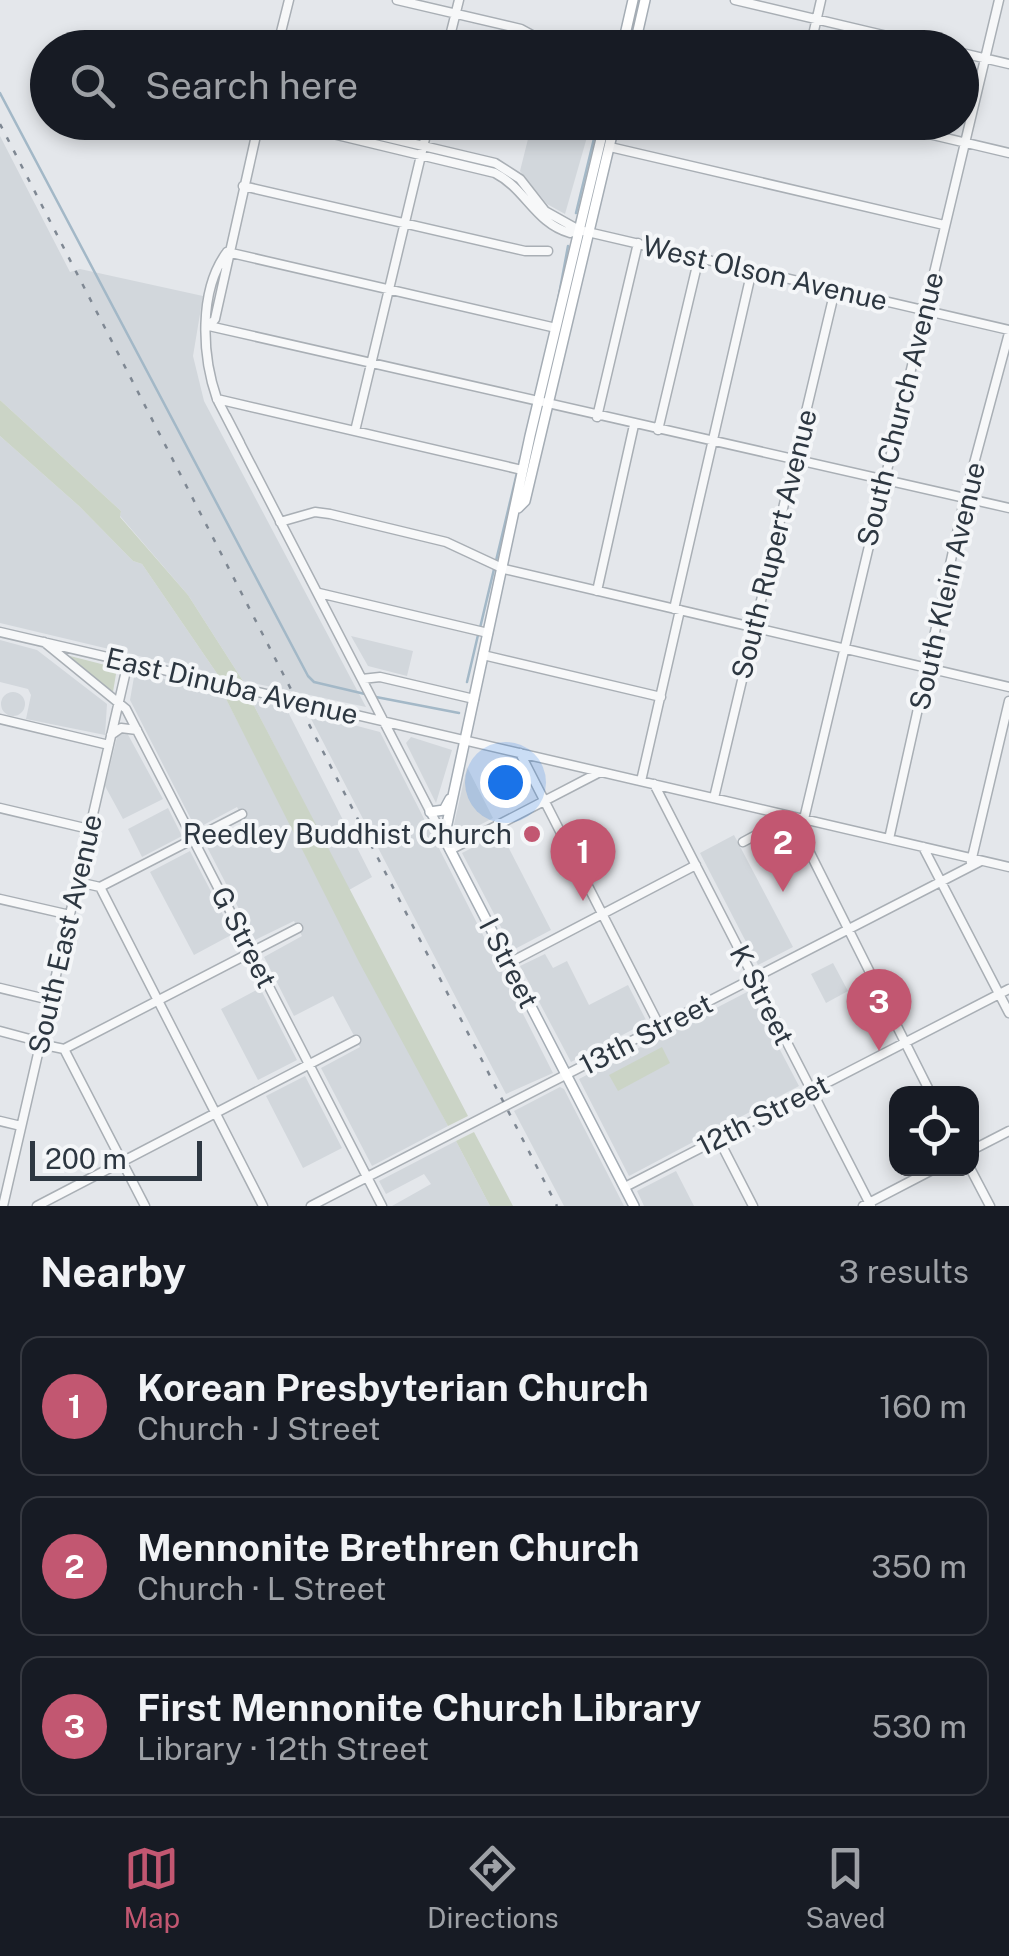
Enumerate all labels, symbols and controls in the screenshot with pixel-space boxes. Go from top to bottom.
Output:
search box [30,30,979,140]
icon: search [65,58,120,113]
text: Search here [145,63,358,108]
street label: West Olson Avenue [639,228,891,317]
street label: South Church Avenue [849,268,950,549]
street label: South Rupert Avenue [724,406,823,682]
street label: South Klein Avenue [902,459,991,713]
street label: East Dinuba Avenue [103,640,362,731]
your location [480,757,531,808]
pin: 2 [750,810,816,892]
street label: South East Avenue [21,811,108,1057]
place label: Reedley Buddhist Church [183,817,512,850]
pin: 1 [550,818,616,901]
marker: Reedley Buddhist Church [521,823,543,845]
street label: G Street [205,881,284,993]
street label: I Street [473,912,546,1013]
street label: K Street [723,939,802,1050]
pin: 3 [846,968,912,1051]
street label: 13th Street [574,986,718,1081]
street label: 12th Street [691,1067,834,1162]
map controls [889,1086,979,1176]
button: locate [889,1086,979,1176]
scale bar [30,1136,202,1180]
text: 200 m [45,1142,127,1175]
text: Nearby [40,1247,186,1296]
text: 3 results [839,1253,969,1290]
text: Korean Presbyterian Church [137,1365,649,1410]
text: 1 [68,1388,81,1425]
text: 160 m [879,1388,967,1425]
text: Church · J Street [137,1410,381,1447]
text: Mennonite Brethren Church [137,1525,640,1570]
text: 2 [64,1548,85,1585]
text: 350 m [871,1548,967,1585]
text: Church · L Street [137,1570,387,1607]
text: First Mennonite Church Library [137,1685,701,1730]
text: 3 [64,1708,85,1745]
text: 530 m [872,1708,967,1745]
text: Library · 12th Street [137,1730,429,1767]
tab: Map [123,1841,180,1934]
tab: Directions [427,1841,559,1934]
tab: Saved [805,1841,886,1934]

